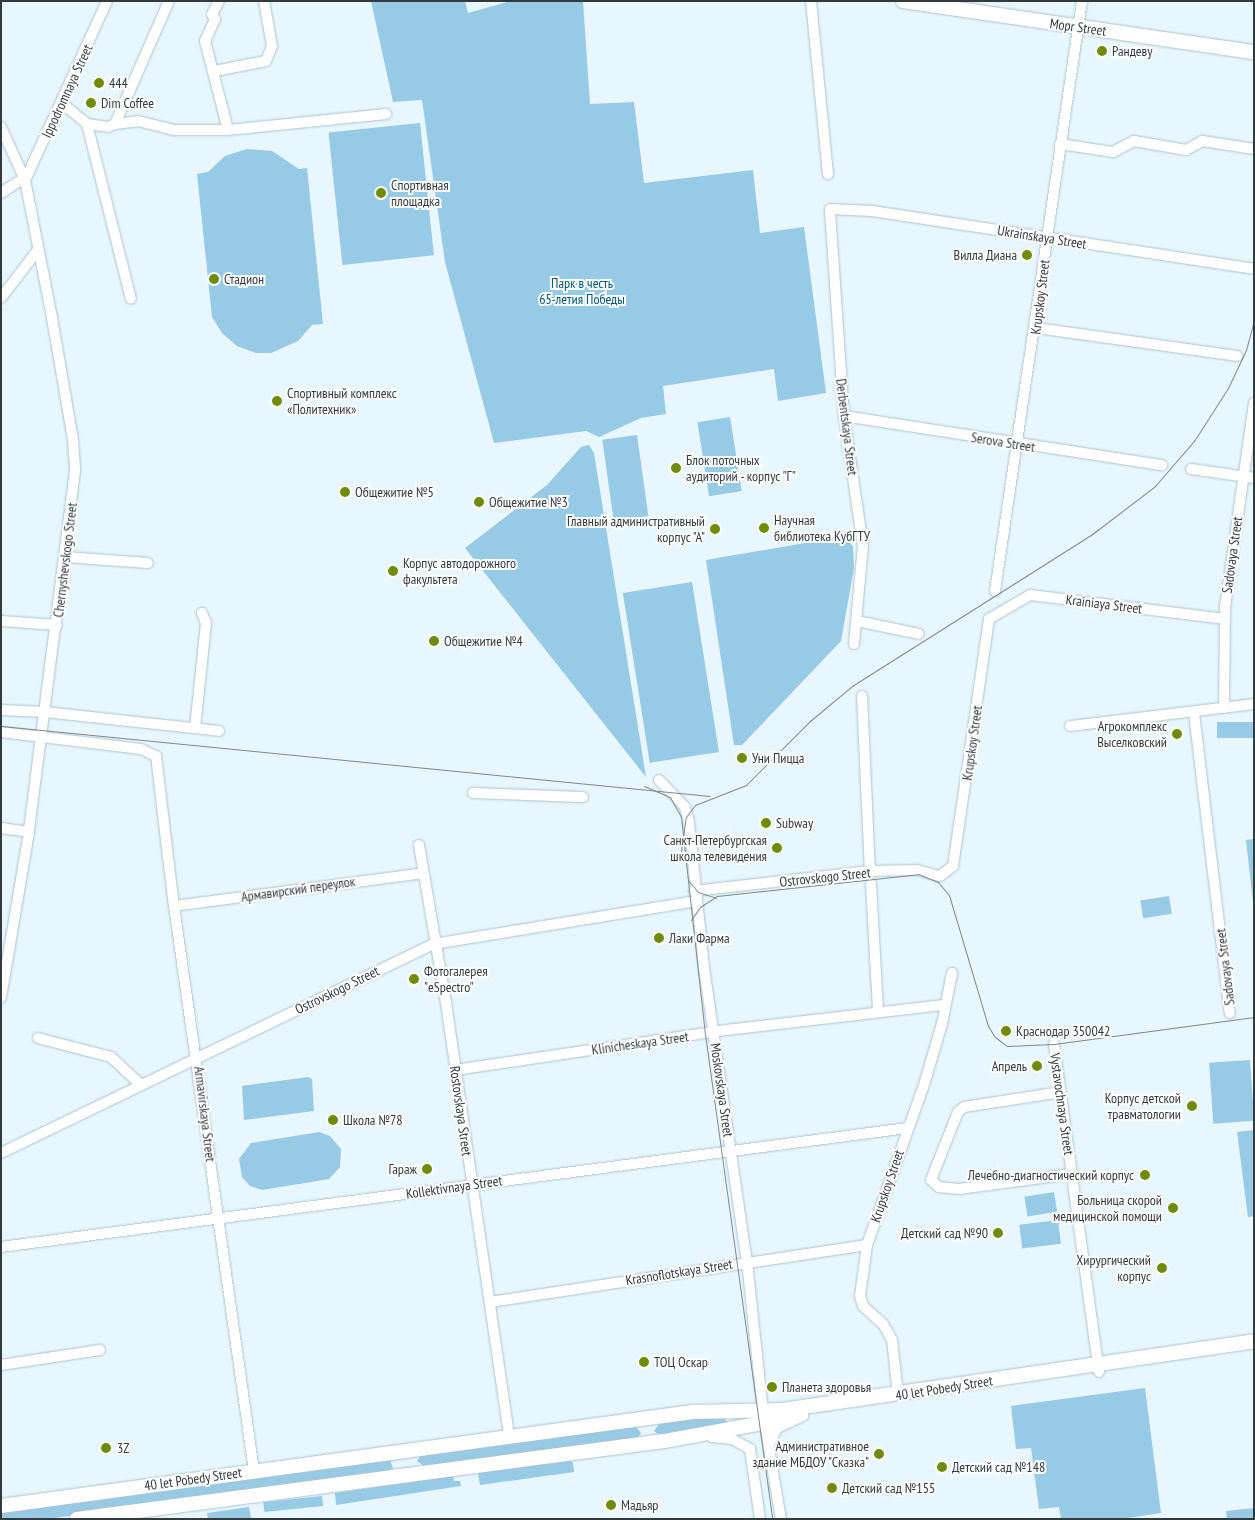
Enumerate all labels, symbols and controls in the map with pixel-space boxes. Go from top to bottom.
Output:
street label: Mopr Street [1049,15,1107,39]
street label: Ippodromnaya Street [38,42,96,140]
place label: Рандеву [1112,43,1152,59]
marker: Рандеву [1096,45,1108,57]
place label: 444 [109,75,128,91]
marker: 444 [93,77,105,89]
place label: Dim Coffee [101,95,154,111]
marker: Dim Coffee [85,97,97,109]
place label: Спортивная площадка [391,177,449,210]
marker: Спортивная площадка [375,187,387,199]
street label: Ukrainskaya Street [996,222,1088,252]
place label: Вилла Диана [953,247,1017,263]
marker: Вилла Диана [1021,249,1033,261]
street label: Krupskoy Street [1027,258,1053,336]
place label: Стадион [224,271,264,287]
marker: Стадион [208,273,220,285]
park label: Парк в честь 65-летия Победы [539,275,625,308]
street label: Derbentskaya Street [833,378,861,476]
place label: Спортивный комплекс «Политехник» [287,385,397,418]
marker: Спортивный комплекс «Политехник» [271,395,283,407]
street label: Serova Street [970,429,1036,455]
place label: Блок поточных аудиторий - корпус "Г" [686,452,798,484]
marker: Блок поточных аудиторий - корпус "Г" [670,462,682,474]
place label: Общежитие №5 [355,484,434,500]
marker: Общежитие №5 [339,486,351,498]
place label: Общежитие №3 [489,494,568,510]
marker: Общежитие №3 [473,496,485,508]
street label: Chernyshevskogo Street [50,502,80,618]
place label: Научная библиотека КубГТУ [774,512,870,544]
place label: Главный административный корпус "А" [567,513,705,546]
street label: Sadovaya Street [1218,516,1246,594]
marker: Научная библиотека КубГТУ [758,522,770,534]
marker: Главный административный корпус "А" [709,523,721,535]
place label: Корпус автодорожного факультета [403,555,516,588]
marker: Корпус автодорожного факультета [387,565,399,577]
street label: Krainiaya Street [1065,591,1143,617]
place label: Общежитие №4 [444,633,523,649]
marker: Общежитие №4 [428,635,440,647]
street label: Krupskoy Street [958,704,986,782]
place label: Агрокомплекс Выселковский [1097,718,1167,750]
marker: Агрокомплекс Выселковский [1171,728,1183,740]
place label: Уни Пицца [752,750,804,766]
marker: Уни Пицца [736,752,748,764]
place label: Subway [776,815,813,831]
marker: Subway [760,817,772,829]
place label: Санкт-Петербургская школа телевидения [663,832,767,864]
marker: Санкт-Петербургская школа телевидения [771,842,783,854]
street label: Ostrovskogo Street [779,864,871,890]
street label: Армавирский переулок [240,873,356,905]
street label: Sadovaya Street [1212,928,1238,1006]
place label: Лаки Фарма [669,930,730,946]
marker: Лаки Фарма [653,932,665,944]
street label: Ostrovskogo Street [292,962,382,1018]
place label: Фотогалерея "eSpectro" [424,963,488,996]
marker: Фотогалерея "eSpectro" [408,973,420,985]
place label: Краснодар 350042 [1016,1023,1110,1039]
marker: Краснодар 350042 [1000,1025,1012,1037]
street label: Klinicheskaya Street [590,1028,690,1058]
street label: Moskovskaya Street [707,1042,737,1138]
street label: Vystavochnaya Street [1047,1052,1077,1156]
place label: Апрель [992,1058,1027,1074]
marker: Апрель [1031,1060,1043,1072]
street label: Armavirskaya Street [191,1065,219,1163]
street label: Rostovskaya Street [446,1065,476,1157]
place label: Корпус детской травматологии [1105,1090,1181,1122]
marker: Корпус детской травматологии [1185,1099,1199,1113]
place label: Школа №78 [343,1112,403,1128]
marker: Школа №78 [327,1114,339,1126]
street label: Krupskoy Street [867,1147,907,1225]
place label: Гараж [388,1161,417,1177]
marker: Гараж [421,1163,433,1175]
place label: Лечебно-диагностический корпус [968,1167,1134,1183]
marker: Лечебно-диагностический корпус [1138,1168,1152,1182]
street label: Kollektivnaya Street [405,1172,503,1202]
place label: Больница скорой медицинской помощи [1053,1192,1162,1224]
marker: Больница скорой медицинской помощи [1166,1201,1180,1215]
place label: Детский сад №90 [901,1225,988,1241]
marker: Детский сад №90 [992,1227,1004,1239]
place label: Хирургический корпус [1076,1252,1151,1284]
street label: Krasnoflotskaya Street [624,1255,734,1289]
marker: Хирургический корпус [1155,1261,1169,1275]
place label: ТОЦ Оскар [654,1354,708,1370]
marker: ТОЦ Оскар [638,1356,650,1368]
street label: 40 let Pobedy Street [894,1372,994,1404]
place label: Планета здоровья [782,1379,871,1395]
marker: Планета здоровья [766,1381,778,1393]
place label: Административное здание МБДОУ "Сказка" [751,1438,869,1470]
place label: 3Z [117,1440,129,1456]
marker: 3Z [99,1441,113,1455]
marker: Административное здание МБДОУ "Сказка" [873,1448,885,1460]
place label: Детский сад №148 [952,1459,1045,1475]
marker: Детский сад №148 [936,1461,948,1473]
street label: 40 let Pobedy Street [143,1464,243,1494]
place label: Детский сад №155 [842,1480,935,1496]
marker: Детский сад №155 [826,1482,838,1494]
place label: Мадьяр [621,1497,658,1513]
marker: Мадьяр [605,1499,617,1511]

